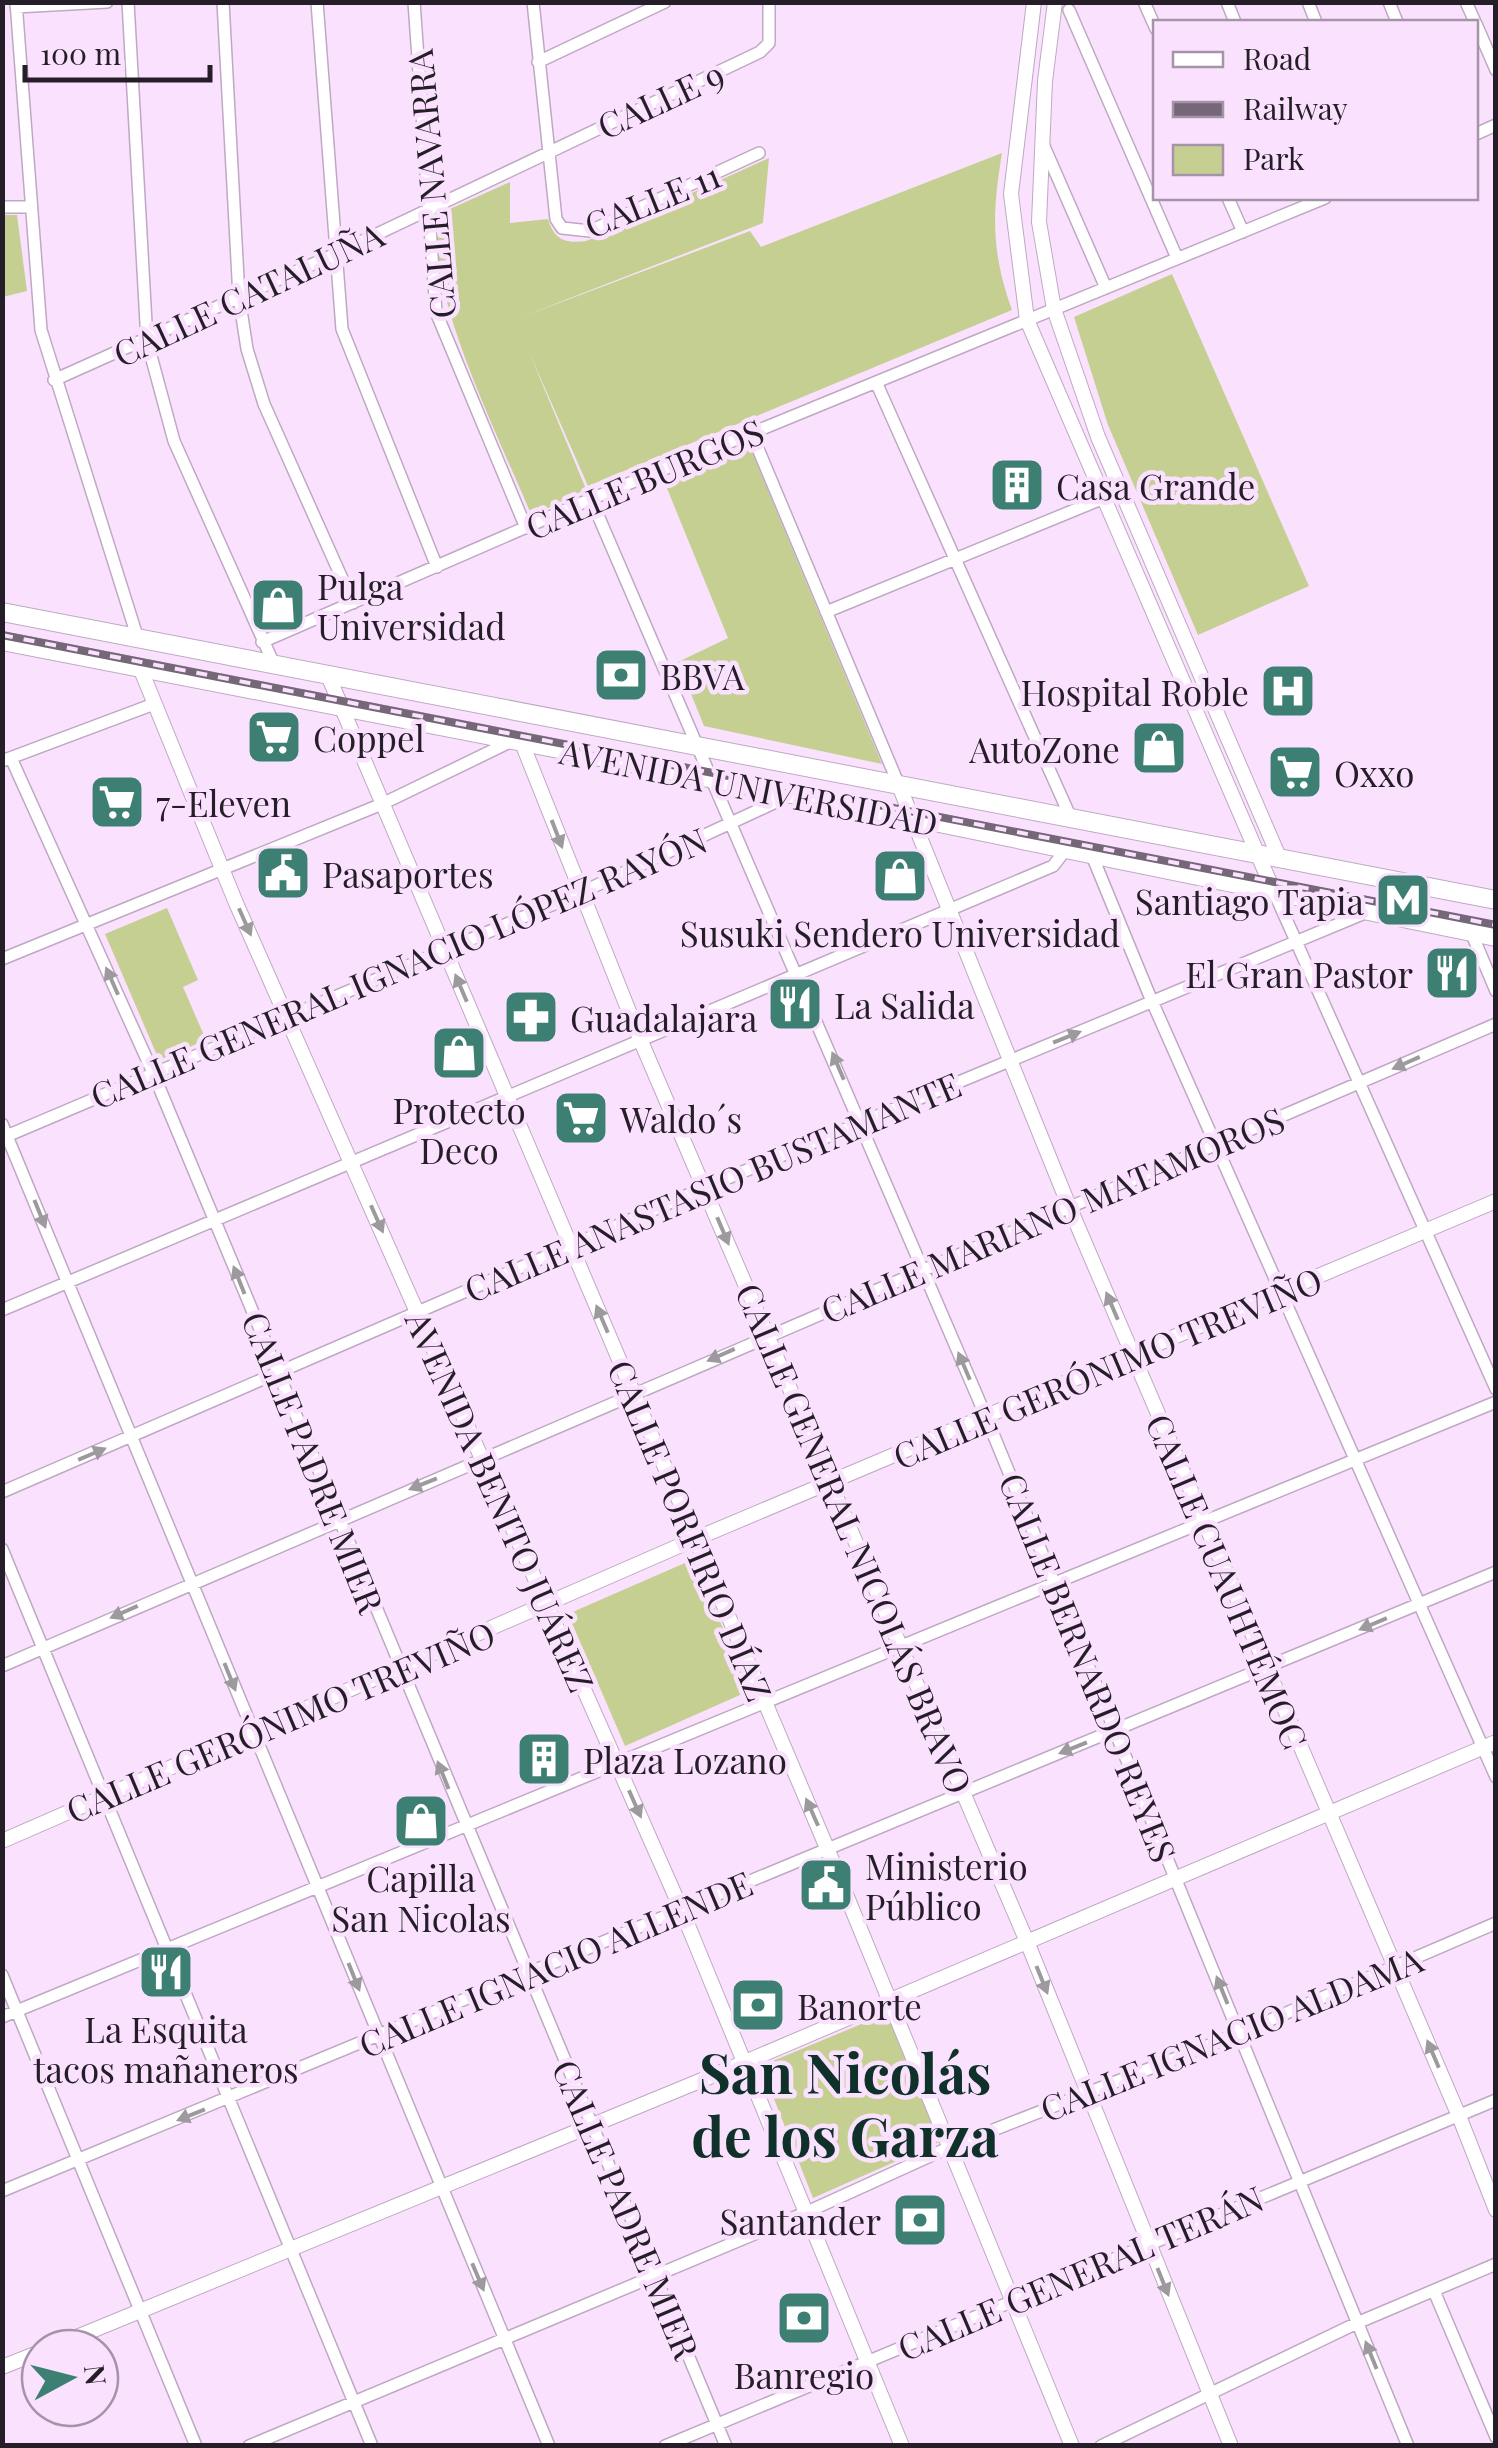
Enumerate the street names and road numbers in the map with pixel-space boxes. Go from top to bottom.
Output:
street label: CALLE NAVARRA [395,47,465,321]
street label: CALLE 9 [589,49,731,149]
street label: CALLE 11 [577,150,727,247]
street label: CALLE CATALUÑA [105,209,392,376]
street label: CALLE BURGOS [518,407,770,549]
street label: AVENIDA UNIVERSIDAD [555,726,942,846]
street label: CALLE GENERAL IGNACIO LÓPEZ RAYÓN [83,815,713,1119]
street label: CALLE ANASTASIO BUSTAMANTE [457,1060,967,1312]
street label: CALLE MARIANO MATAMOROS [813,1095,1291,1333]
street label: CALLE GERÓNIMO TREVIÑO [885,1255,1329,1479]
street label: CALLE GENERAL NICOLÁS BRAVO [726,1276,984,1800]
street label: AVENIDA BENITO JUÁREZ [395,1302,606,1699]
street label: CALLE PADRE MIER [232,1304,396,1621]
street label: CALLE PORFIRIO DÍAZ [598,1352,784,1708]
street label: CALLE CUAUHTÉMOC [1136,1406,1320,1756]
street label: CALLE BERNARDO REYES [989,1466,1189,1868]
street label: CALLE GERÓNIMO TREVIÑO [58,1609,502,1833]
street label: CALLE IGNACIO ALLENDE [351,1859,759,2067]
street label: CALLE IGNACIO ALDAMA [1033,1934,1430,2131]
street label: CALLE PADRE MIER [543,2052,712,2367]
street label: CALLE GENERAL TERÁN [890,2174,1270,2370]

